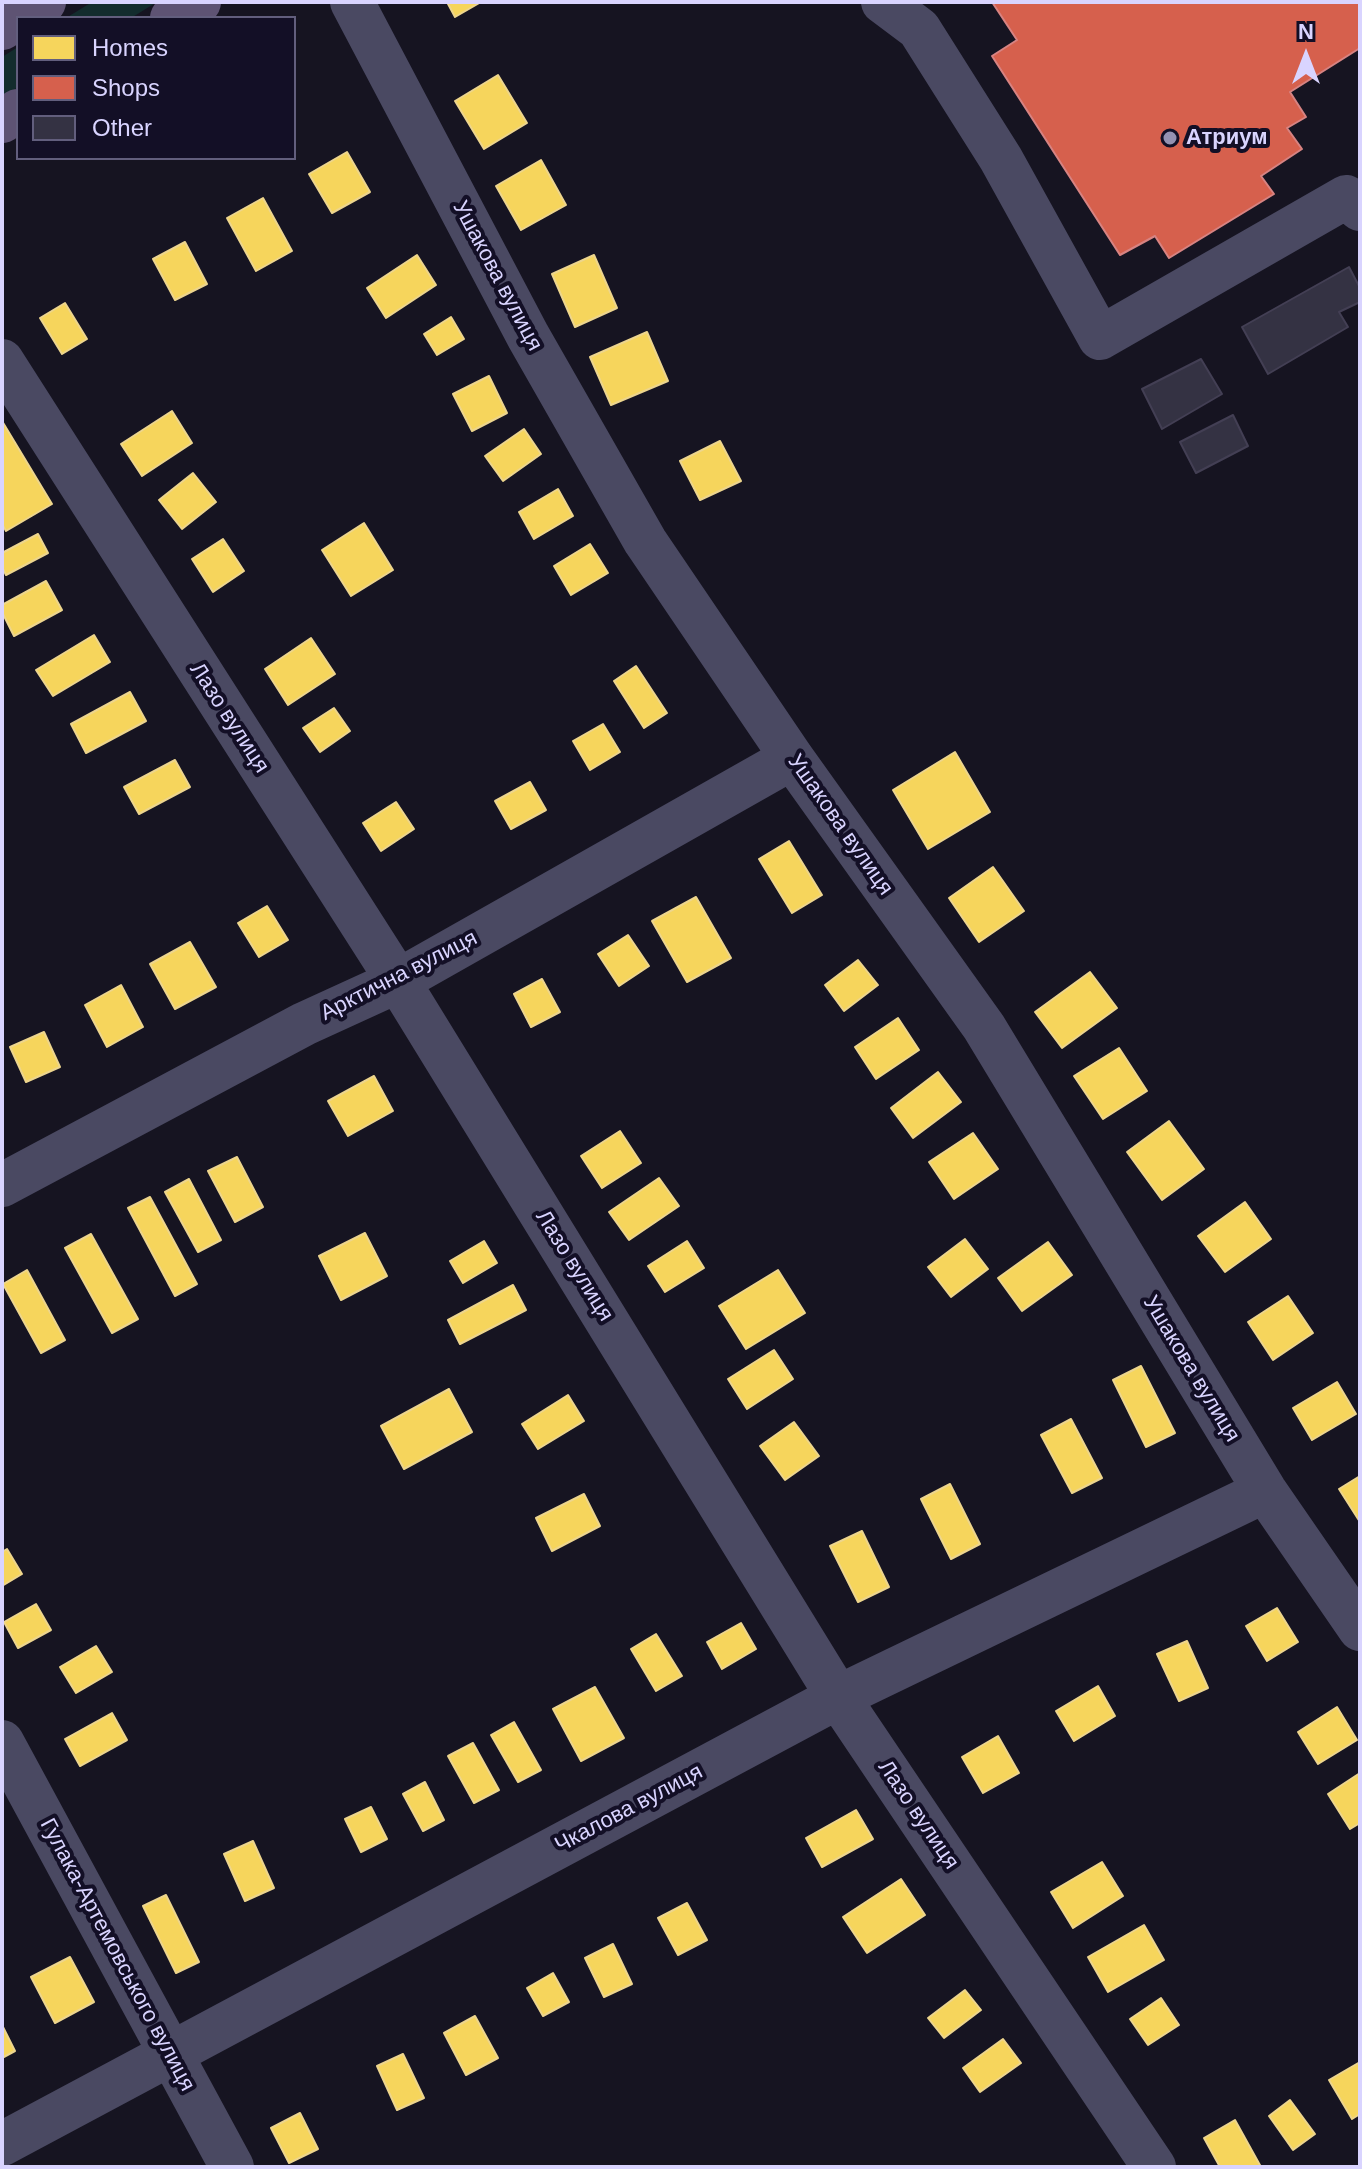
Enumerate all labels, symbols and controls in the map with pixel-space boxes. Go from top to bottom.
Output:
legend [16,16,296,160]
north arrow [1266,16,1346,96]
text: N [1298,19,1314,44]
text: Homes [92,34,168,61]
text: Shops [92,74,160,101]
text: Other [92,114,152,141]
place label: Атриум [1186,125,1268,151]
marker: Атриум [1161,129,1179,147]
street label: Ушакова вулиця [446,196,548,356]
street label: Лазо вулиця [184,658,274,778]
street label: Ушакова вулиця [782,749,898,901]
street label: Арктична вулиця [316,925,482,1027]
street label: Лазо вулиця [529,1206,619,1326]
street label: Ушакова вулиця [1137,1291,1245,1447]
street label: Лазо вулиця [872,1755,964,1875]
street label: Чкалова вулиця [551,1759,707,1859]
street label: Гулака-Артемовського вулиця [34,1814,200,2096]

